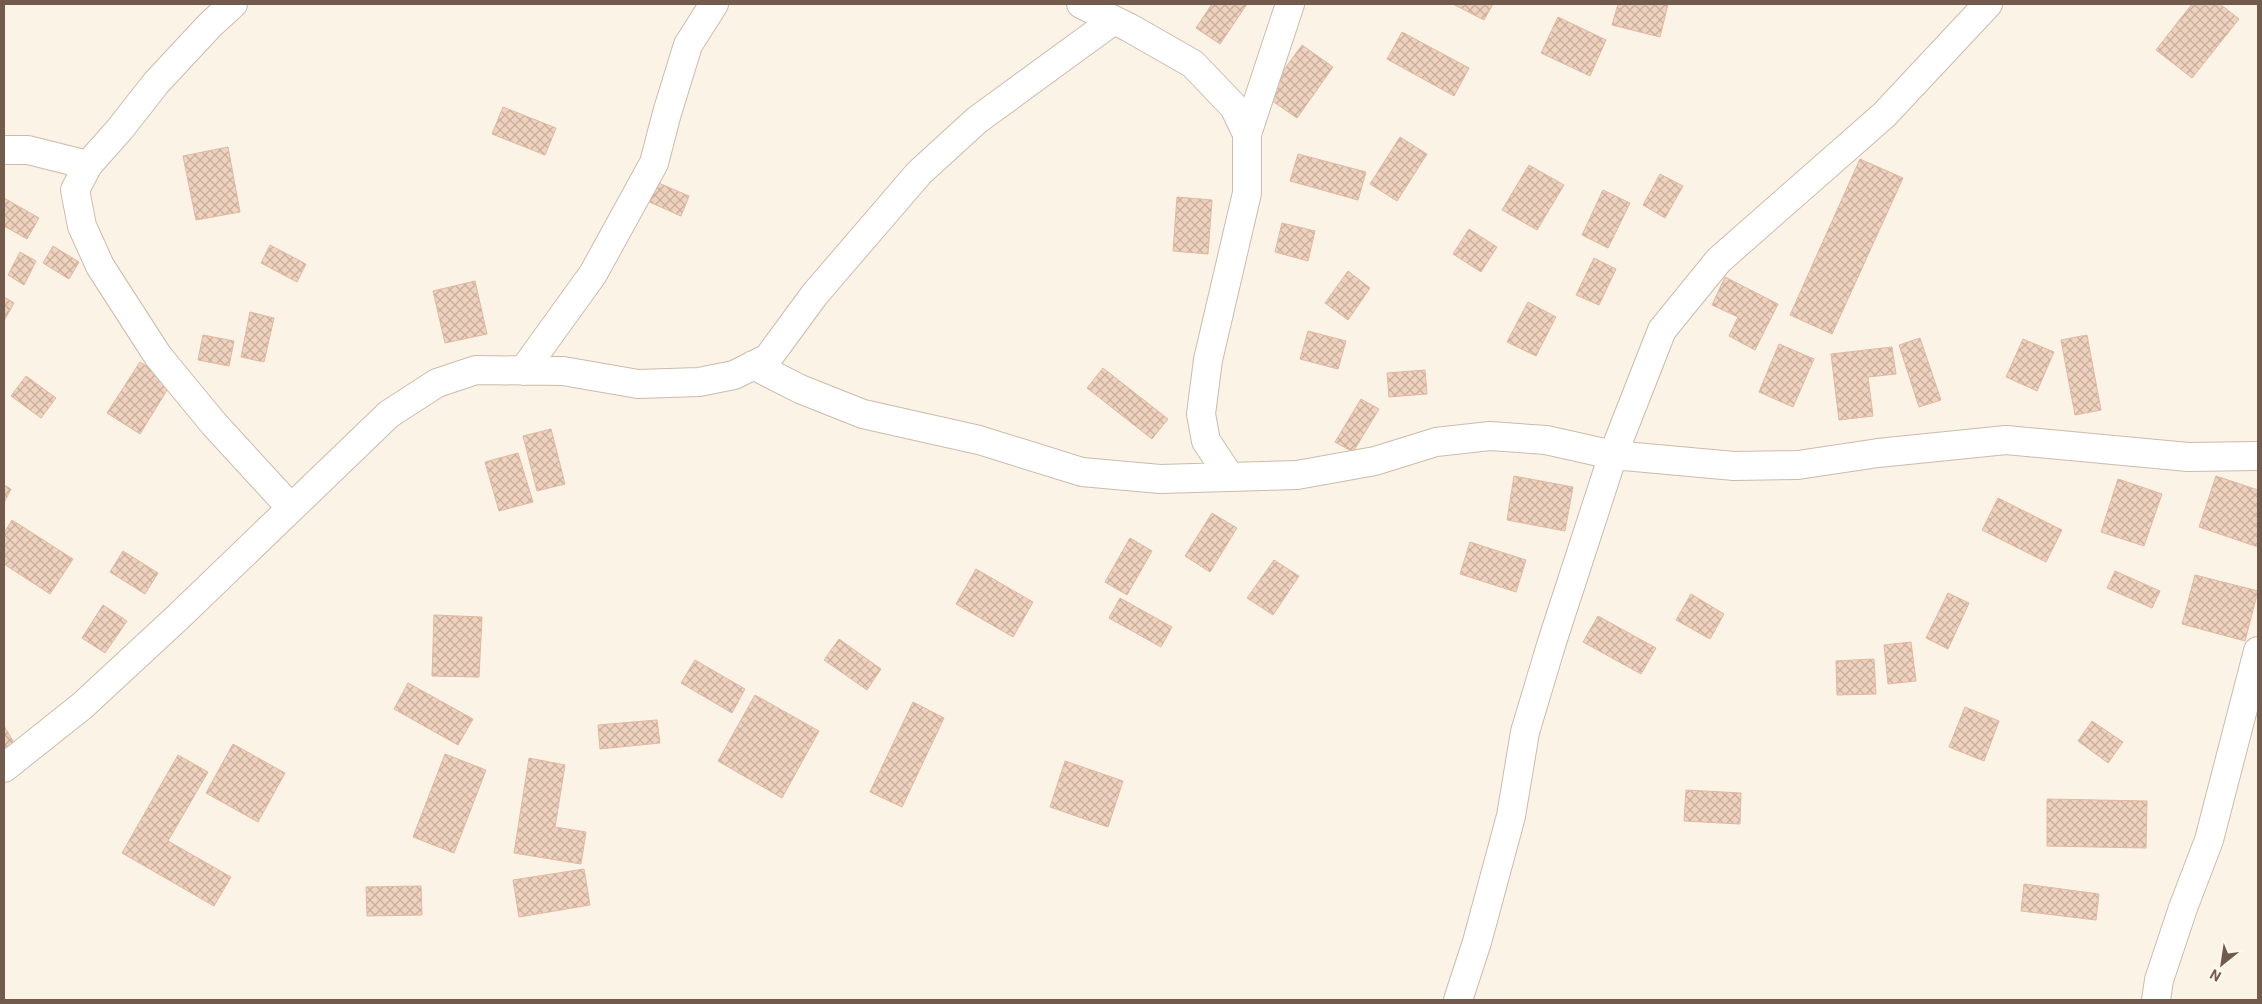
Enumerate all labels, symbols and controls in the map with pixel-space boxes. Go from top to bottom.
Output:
north arrow [2197,939,2247,989]
text: N [2207,966,2224,985]

